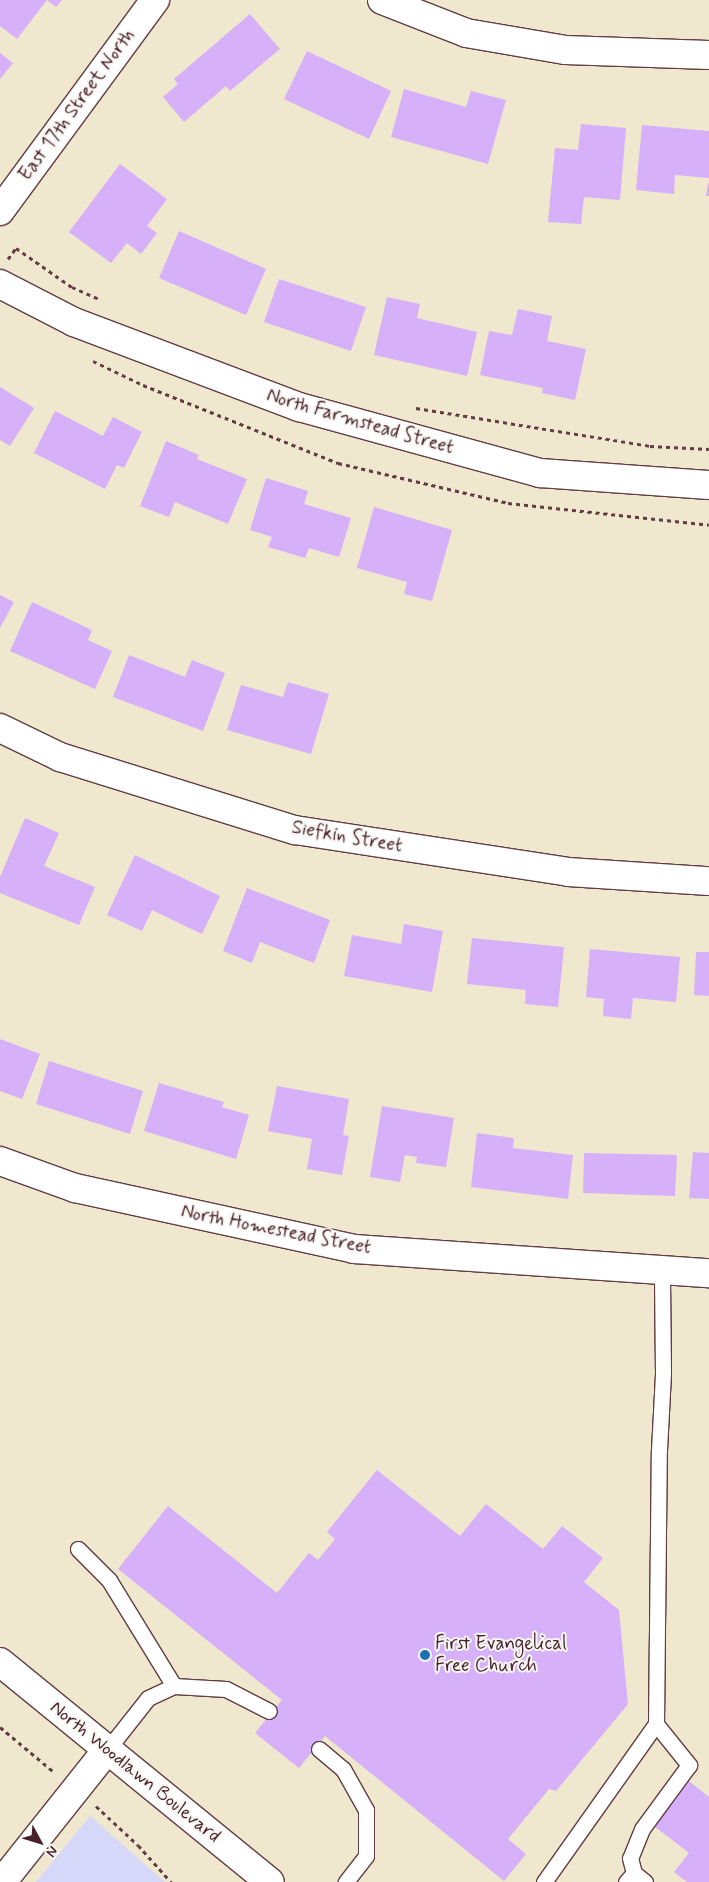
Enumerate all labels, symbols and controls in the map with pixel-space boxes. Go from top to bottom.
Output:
street label: East 17th Street North [14,25,140,185]
street label: North Farmstead Street [262,384,458,460]
street label: Siefkin Street [289,816,405,858]
street label: North Homestead Street [177,1200,375,1260]
place label: First Evangelical Free Church [435,1633,567,1677]
marker: First Evangelical Free Church [419,1649,431,1661]
street label: North Woodlawn Boulevard [46,1697,224,1847]
north arrow [15,1817,65,1867]
text: N [42,1842,62,1861]

